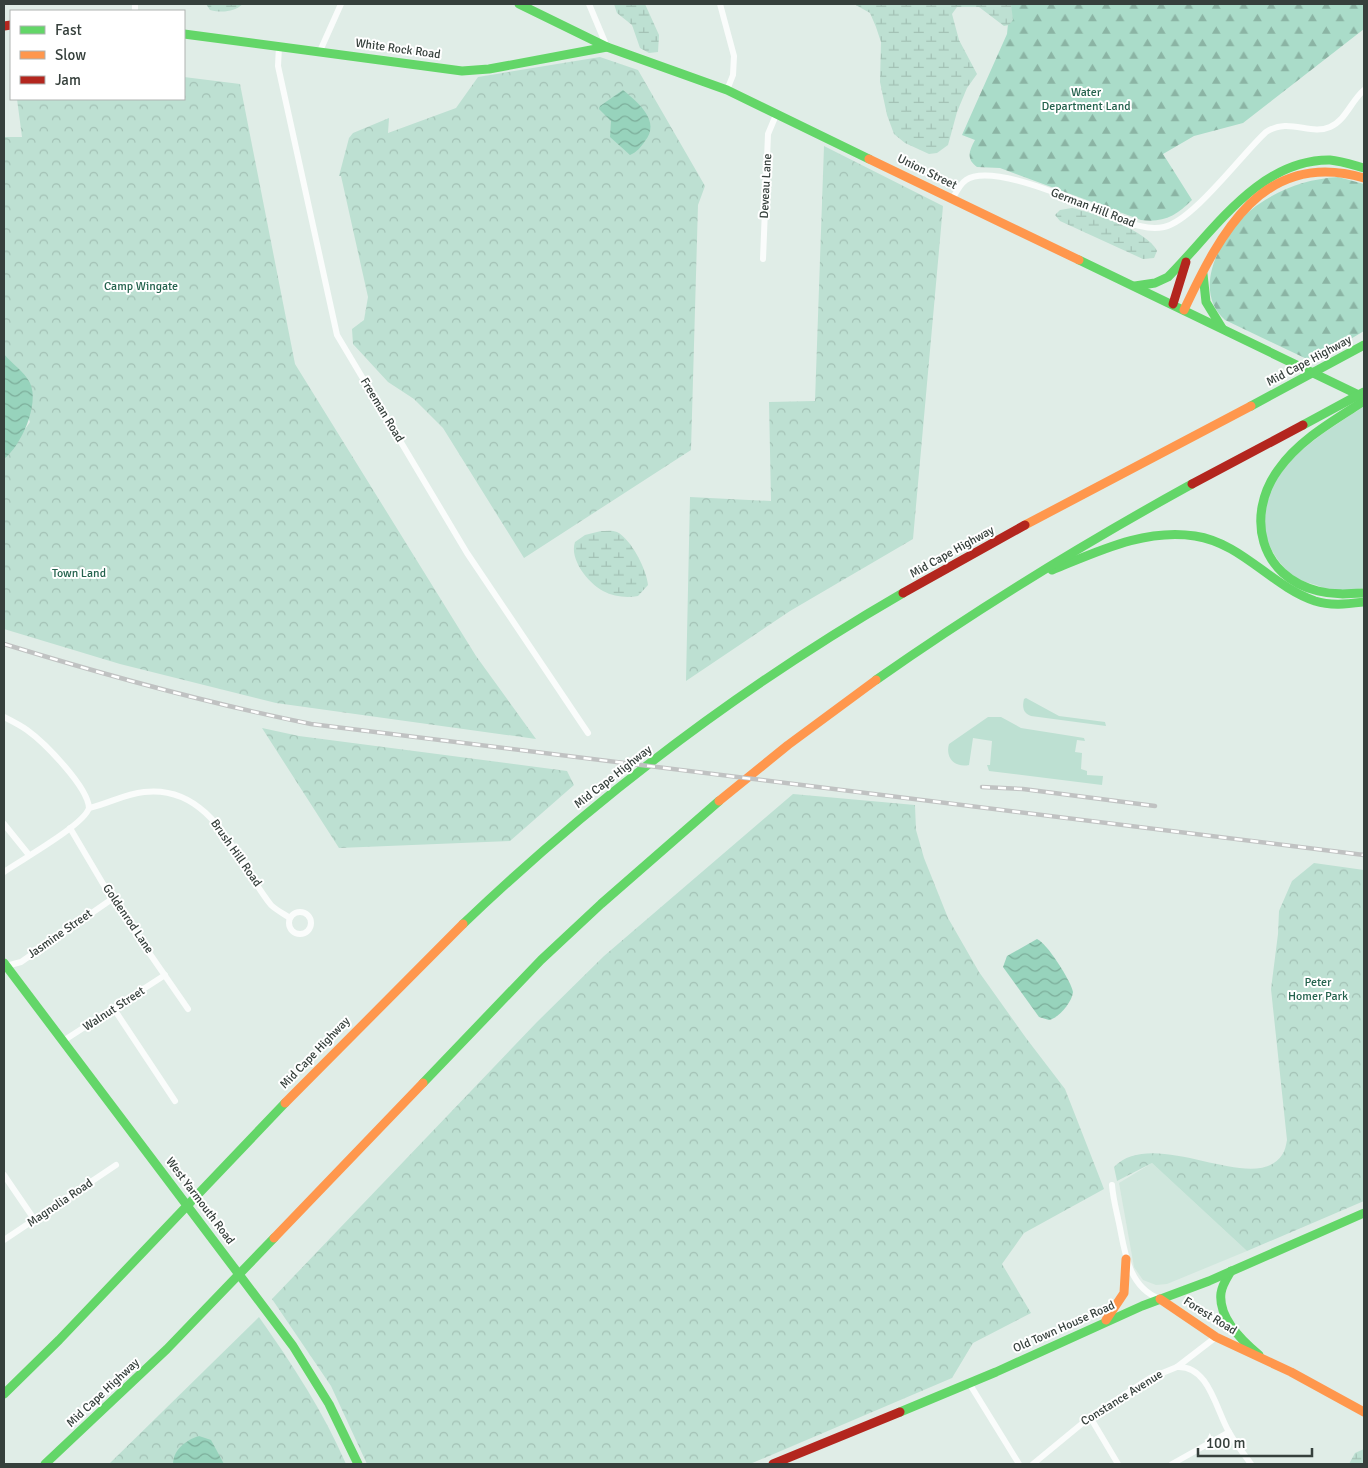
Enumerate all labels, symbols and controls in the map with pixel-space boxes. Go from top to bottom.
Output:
legend [10,10,185,100]
text: Fast [55,21,82,39]
street label: White Rock Road [354,36,442,62]
text: Slow [55,46,86,64]
text: Jam [55,71,81,89]
park label: Water Department Land [1041,85,1131,114]
street label: Union Street [895,151,959,193]
street label: Deveau Lane [757,153,775,219]
street label: German Hill Road [1049,185,1137,231]
park label: Camp Wingate [104,279,178,294]
street label: Mid Cape Highway [1264,332,1355,390]
street label: Freeman Road [357,375,407,445]
street label: Mid Cape Highway [907,522,997,581]
park label: Town Land [52,566,106,581]
street label: Mid Cape Highway [571,742,655,812]
street label: Brush Hill Road [207,816,265,890]
street label: Goldenrod Lane [99,881,157,957]
street label: Jasmine Street [25,906,95,962]
park label: Peter Homer Park [1288,975,1348,1004]
street label: Walnut Street [80,983,148,1035]
street label: Mid Cape Highway [277,1014,353,1092]
street label: West Yarmouth Road [162,1154,238,1248]
street label: Magnolia Road [24,1176,96,1230]
street label: Forest Road [1181,1294,1239,1338]
street label: Old Town House Road [1011,1298,1117,1356]
street label: Mid Cape Highway [63,1355,143,1431]
street label: Constance Avenue [1078,1367,1166,1429]
scale bar [1198,1426,1312,1458]
text: 100 m [1206,1434,1246,1452]

